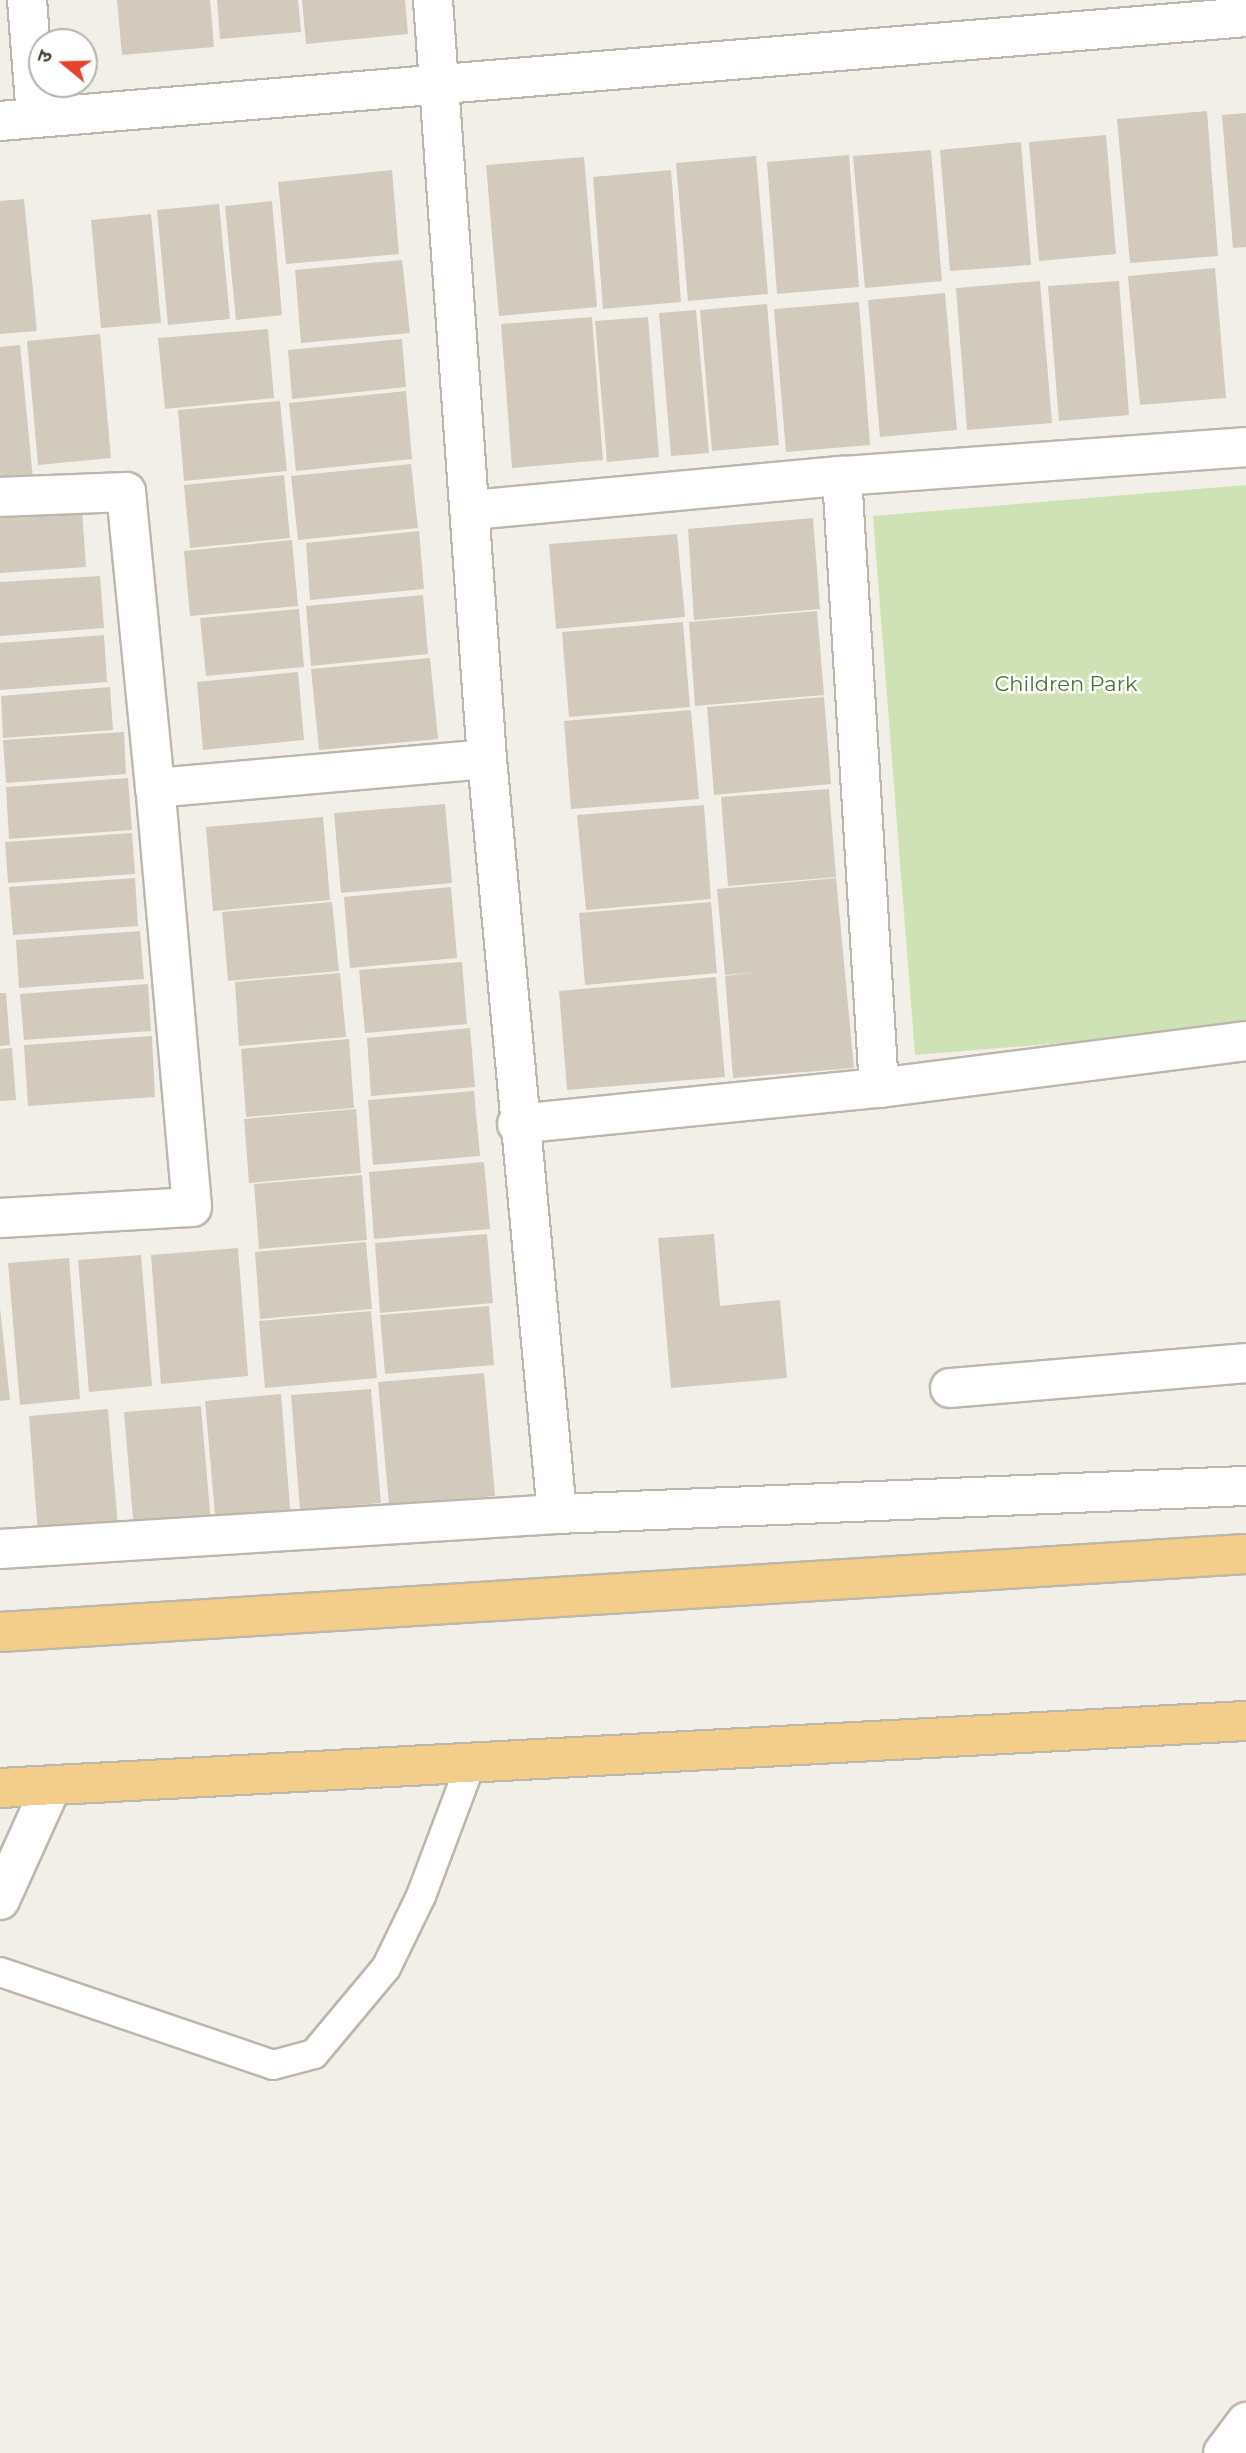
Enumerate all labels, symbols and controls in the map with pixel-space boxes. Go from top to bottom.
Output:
north arrow [28,28,98,98]
text: उ [32,48,57,66]
park label: Children Park [994,671,1138,697]

